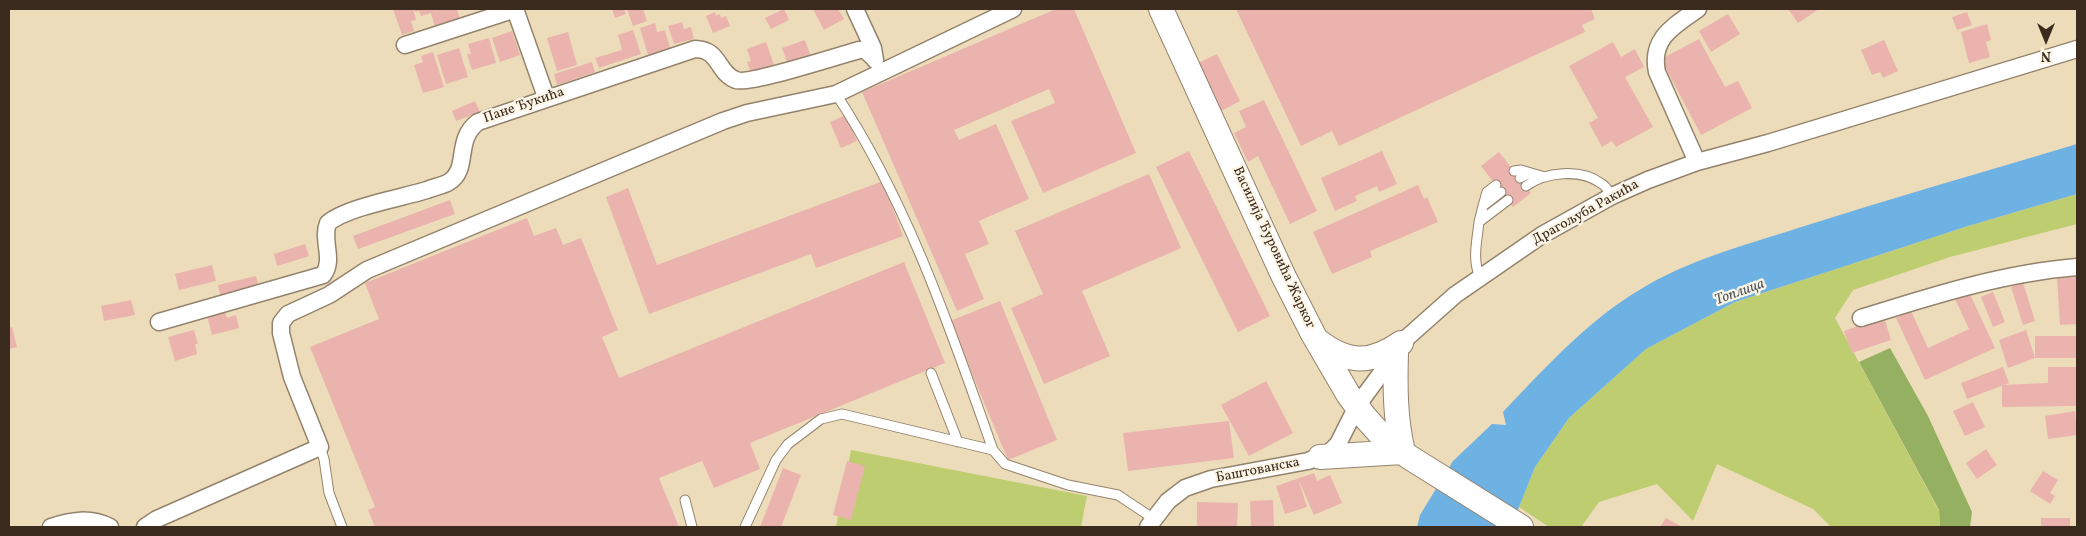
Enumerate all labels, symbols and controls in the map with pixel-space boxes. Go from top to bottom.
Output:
north arrow [2021,15,2071,65]
text: N [2041,46,2051,65]
street label: Пане Ђукића [481,84,567,128]
street label: Василија Ђуровића Жарког [1228,164,1318,332]
street label: Драгољуба Ракића [1530,177,1642,249]
water label: Топлица [1713,276,1767,310]
street label: Баштованска [1215,455,1301,487]

